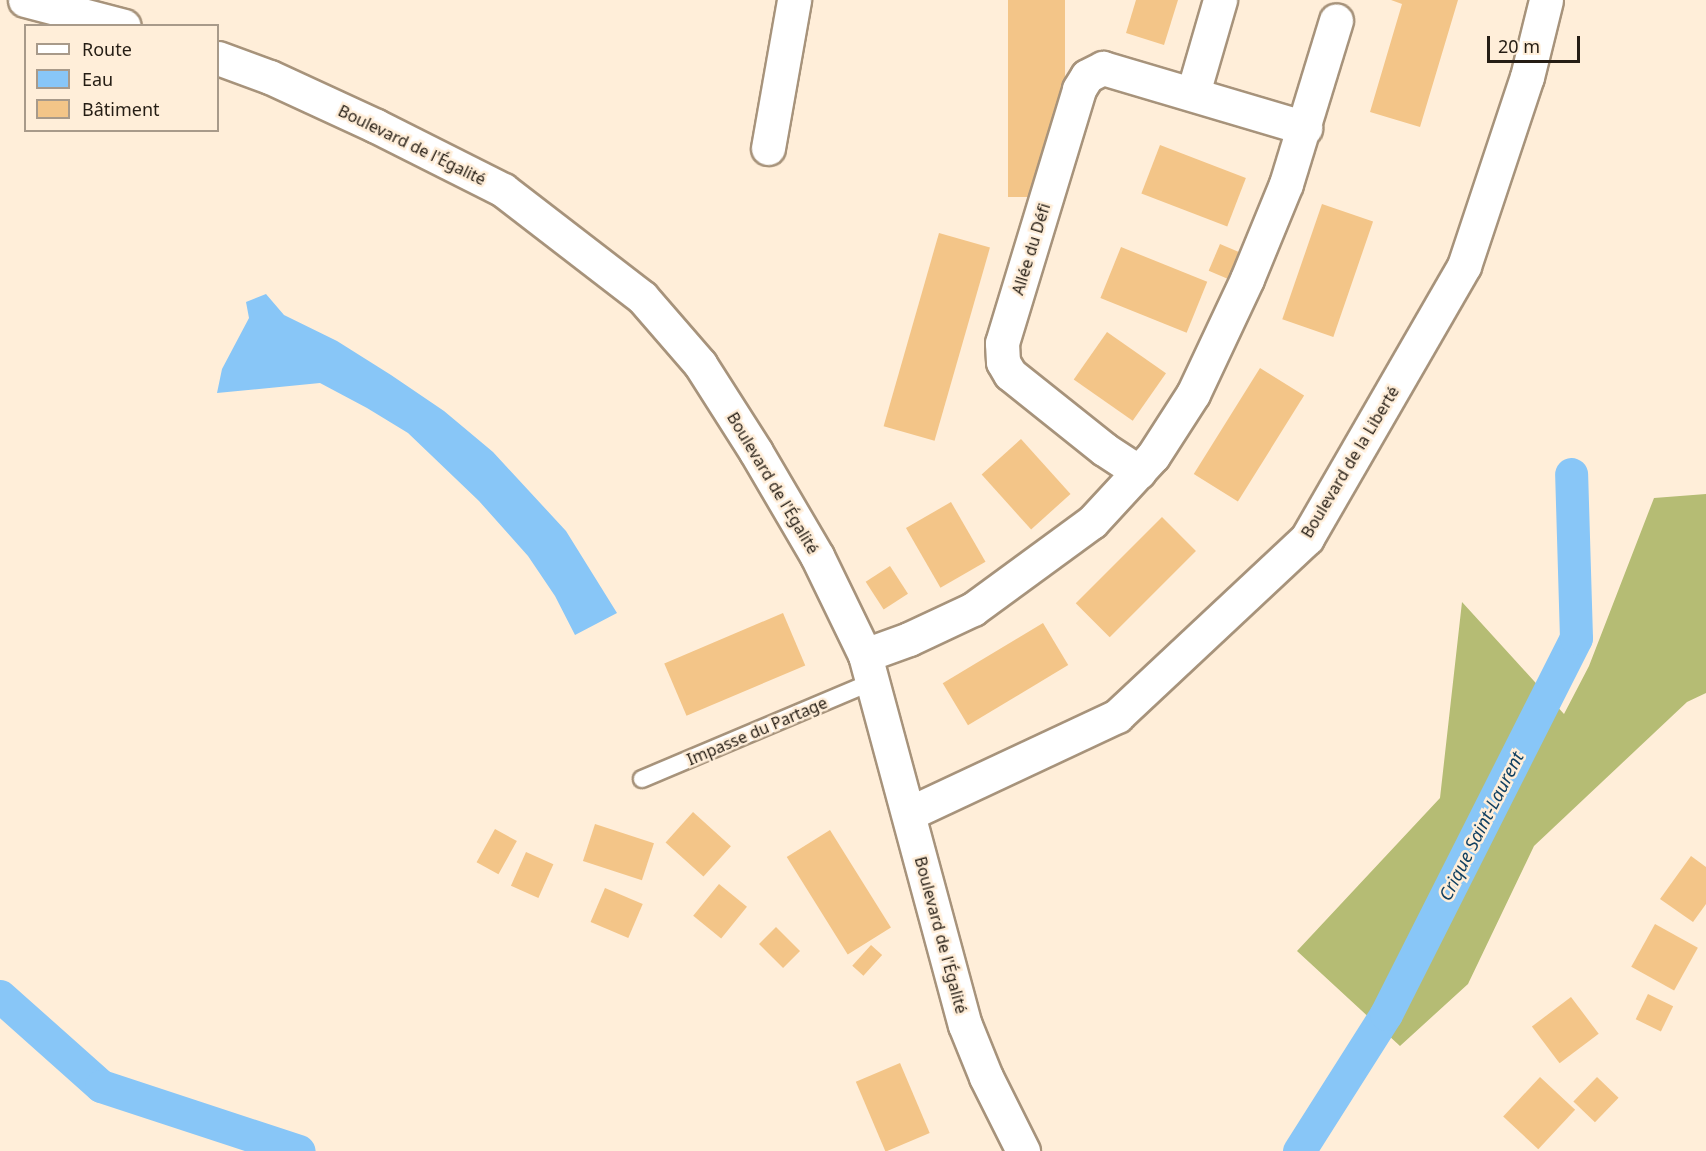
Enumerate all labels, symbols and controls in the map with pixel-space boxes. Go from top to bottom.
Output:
legend [24,24,219,132]
scale bar [1490,24,1583,62]
text: 20 m [1498,34,1540,58]
text: Route [82,37,132,61]
text: Eau [82,67,113,91]
text: Bâtiment [82,97,160,121]
street label: Boulevard de l'Égalité [335,101,489,189]
street label: Allée du Défi [1008,201,1054,297]
street label: Boulevard de la Liberté [1297,383,1403,541]
street label: Boulevard de l'Égalité [723,409,823,557]
street label: Impasse du Partage [684,693,830,769]
water label: Crique Saint-Laurent [1434,748,1528,904]
street label: Boulevard de l'Égalité [911,854,971,1016]

